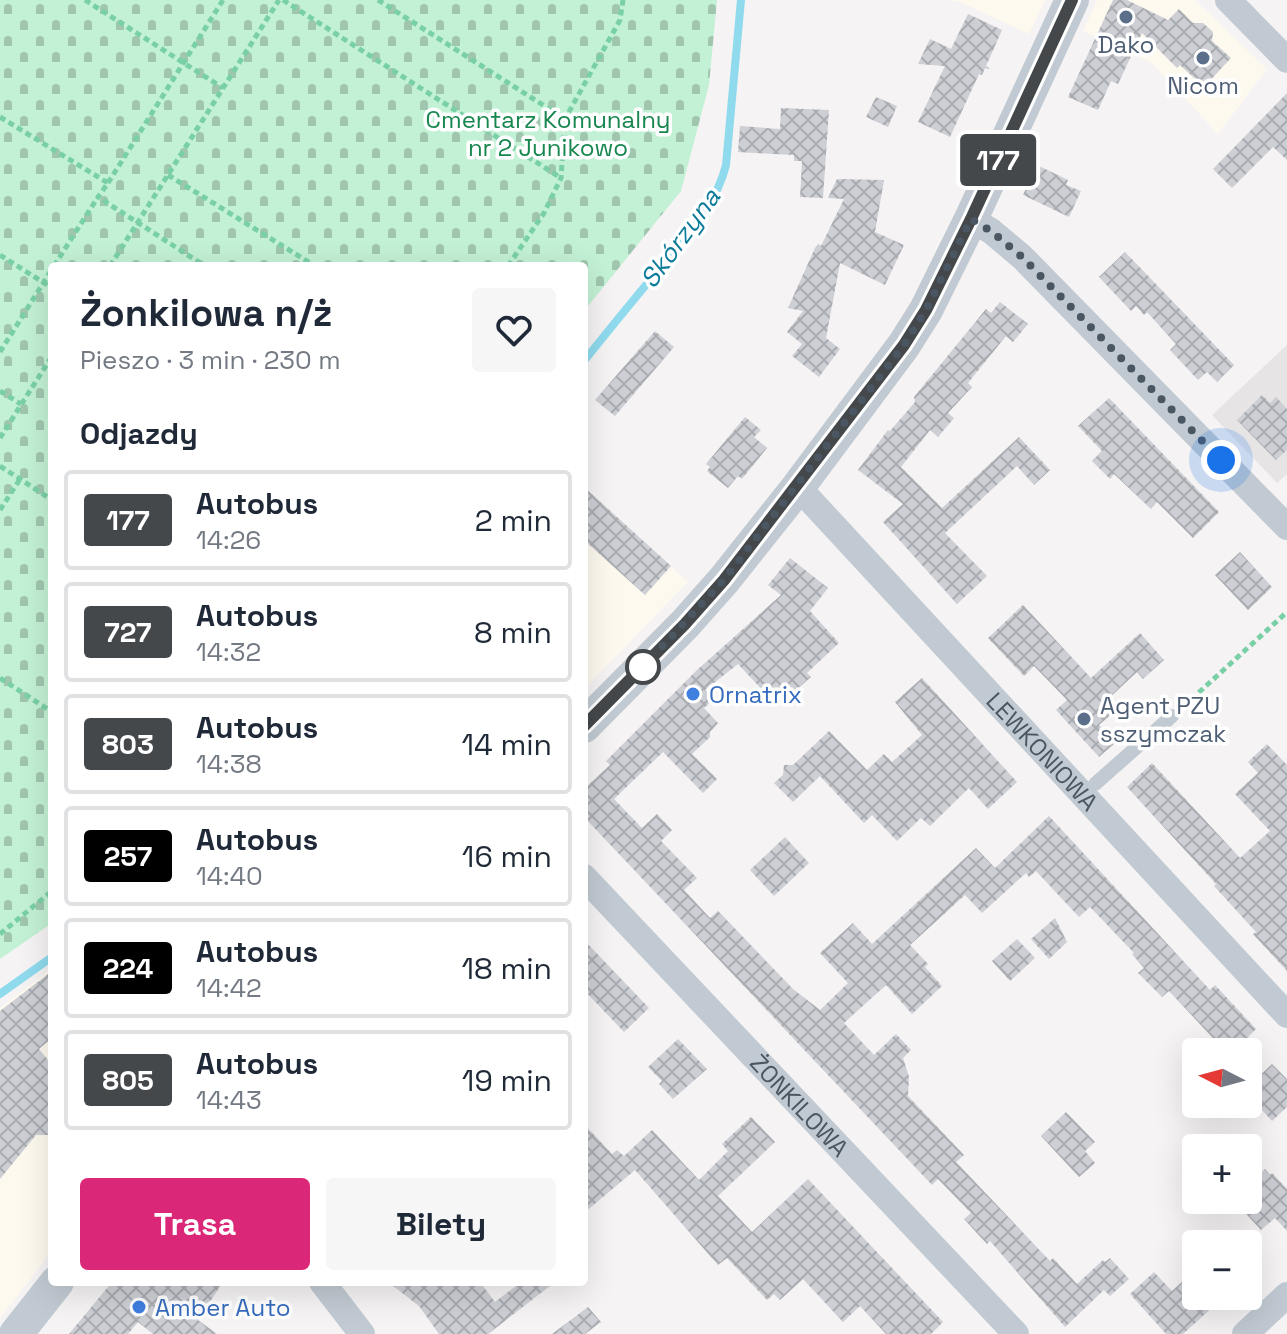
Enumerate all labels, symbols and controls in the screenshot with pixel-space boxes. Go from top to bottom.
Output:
marker: Dako [1117,8,1135,26]
place label: Dako [1098,29,1154,60]
marker: Nicom [1194,49,1212,67]
place label: Nicom [1167,70,1239,101]
park label: Cmentarz Komunalny nr 2 Junikowo [426,104,670,163]
line badge: 177 [952,134,1044,186]
text: 177 [976,142,1020,178]
water label: Skórzyna [632,180,728,295]
button: heart [472,288,556,372]
text: Żonkilowa n/ż [80,289,332,337]
text: Pieszo · 3 min · 230 m [80,343,341,377]
text: Odjazdy [80,414,198,453]
your location [1201,440,1241,480]
text: Autobus [196,484,318,523]
text: 2 min [475,501,552,540]
text: 177 [106,502,150,538]
text: 14:26 [196,523,261,557]
text: Autobus [196,596,318,635]
text: 8 min [474,613,552,652]
text: 727 [104,614,152,650]
text: 14:32 [196,635,261,669]
unlabelled marker [626,650,660,684]
place label: Ornatrix [709,679,802,710]
marker: Ornatrix [684,685,702,703]
street label: LEWKONIOWA [980,685,1105,817]
place label: Agent PZU sszymczak [1100,690,1226,749]
text: Autobus [196,708,318,747]
marker: Agent PZU sszymczak [1075,710,1093,728]
text: 14 min [461,725,552,764]
text: 803 [102,726,154,762]
text: 14:38 [196,747,262,781]
text: Autobus [196,820,318,859]
text: 16 min [462,837,552,876]
text: 257 [104,838,152,874]
text: 14:40 [196,859,263,893]
text: Autobus [196,932,318,971]
text: 18 min [462,949,552,988]
text: 224 [103,950,153,986]
text: 14:42 [196,971,262,1005]
north arrow [1182,1038,1262,1118]
map controls [1182,1038,1262,1310]
text: Autobus [196,1044,318,1083]
street label: ŻONKILOWA [744,1047,856,1163]
text: 19 min [462,1061,552,1100]
text: 805 [102,1062,154,1098]
text: 14:43 [196,1083,262,1117]
button: + [1182,1134,1262,1214]
button: Trasa [80,1178,310,1270]
button: Bilety [326,1178,556,1270]
button: − [1182,1230,1262,1310]
place label: Amber Auto [155,1292,291,1323]
marker: Amber Auto [130,1298,148,1316]

